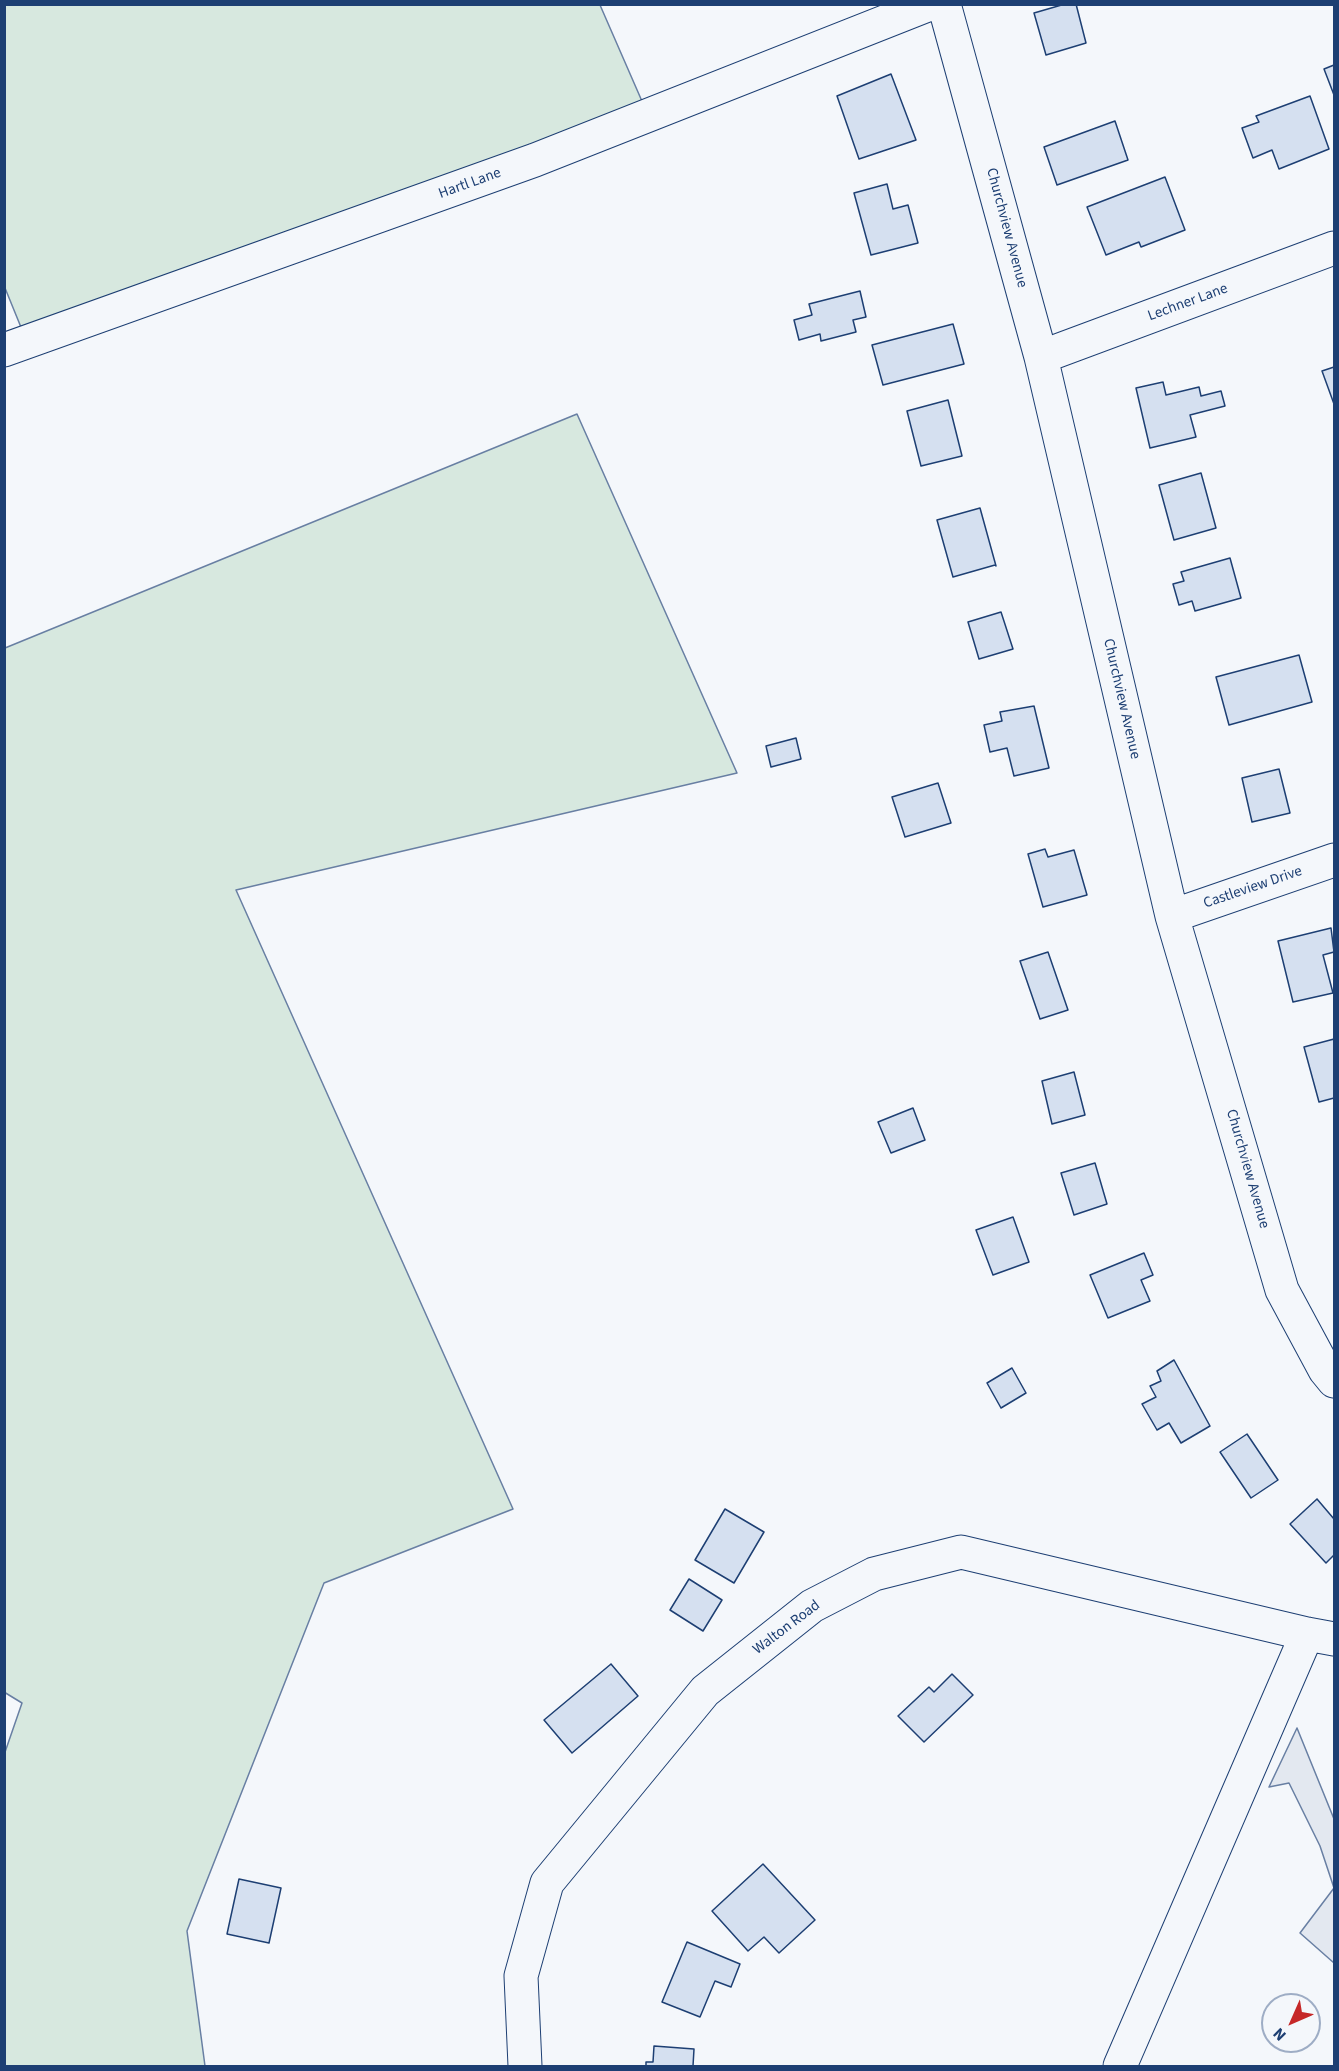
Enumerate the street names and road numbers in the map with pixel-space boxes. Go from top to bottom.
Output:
street label: Hartl Lane [436,164,504,204]
street label: Churchview Avenue [981,166,1031,290]
street label: Lechner Lane [1146,280,1230,326]
street label: Churchview Avenue [1098,637,1144,761]
street label: Castleview Drive [1201,863,1305,913]
street label: Churchview Avenue [1221,1107,1273,1231]
street label: Walton Road [750,1597,824,1659]

